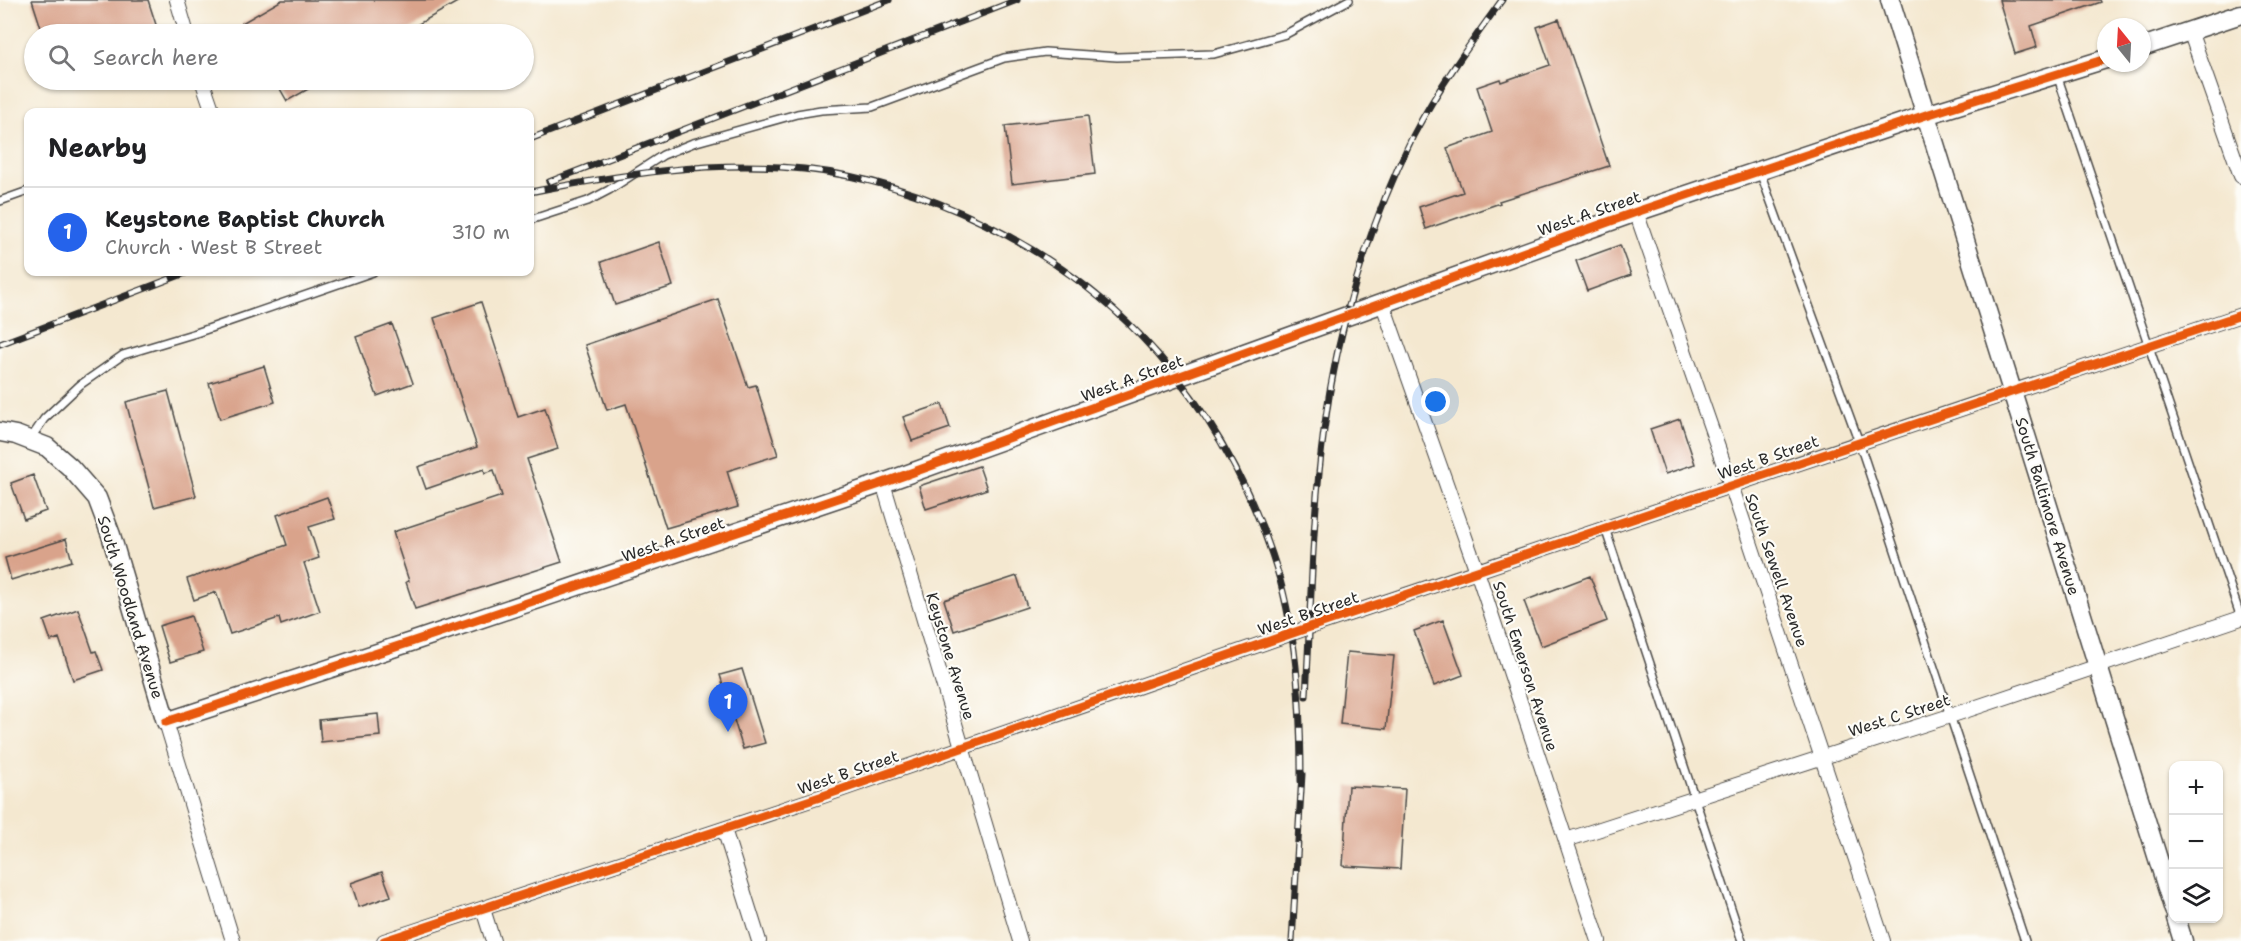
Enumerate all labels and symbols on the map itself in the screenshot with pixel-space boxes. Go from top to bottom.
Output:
north arrow [2097,18,2151,72]
street label: West A Street [1535,186,1644,241]
street label: West A Street [1078,350,1186,407]
your location [1421,387,1450,416]
street label: South Baltimore Avenue [2010,414,2085,598]
street label: West B Street [1715,430,1822,485]
street label: South Sewell Avenue [1740,490,1813,650]
street label: West A Street [619,512,728,567]
street label: South Woodland Avenue [93,513,168,701]
street label: South Emerson Avenue [1488,578,1563,754]
street label: West B Street [1255,586,1362,641]
street label: Keystone Avenue [921,590,980,722]
pin: 1 [708,682,748,732]
street label: West C Street [1846,689,1953,742]
street label: West B Street [795,745,902,800]

